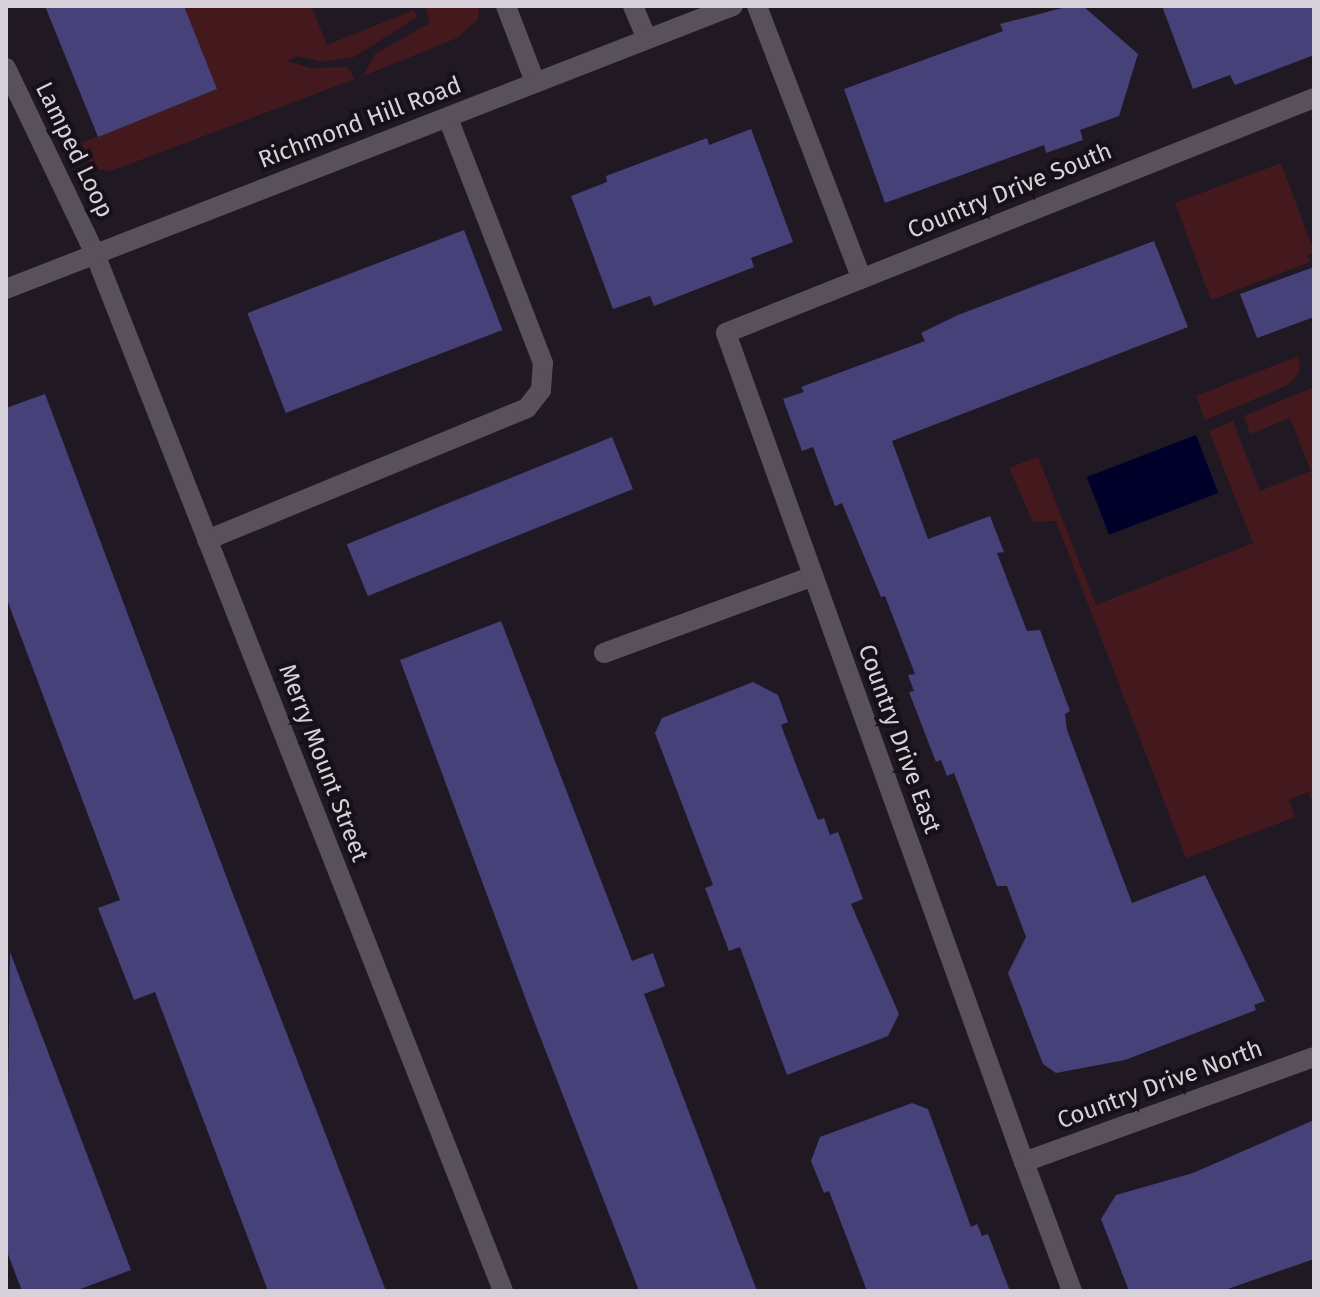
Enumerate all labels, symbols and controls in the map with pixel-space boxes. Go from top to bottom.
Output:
street label: Richmond Hill Road [254,71,466,175]
street label: Lamped Loop [29,78,119,222]
street label: Country Drive South [904,137,1116,245]
street label: Country Drive East [851,641,947,837]
street label: Merry Mount Street [272,660,374,866]
street label: Country Drive North [1054,1035,1266,1135]

